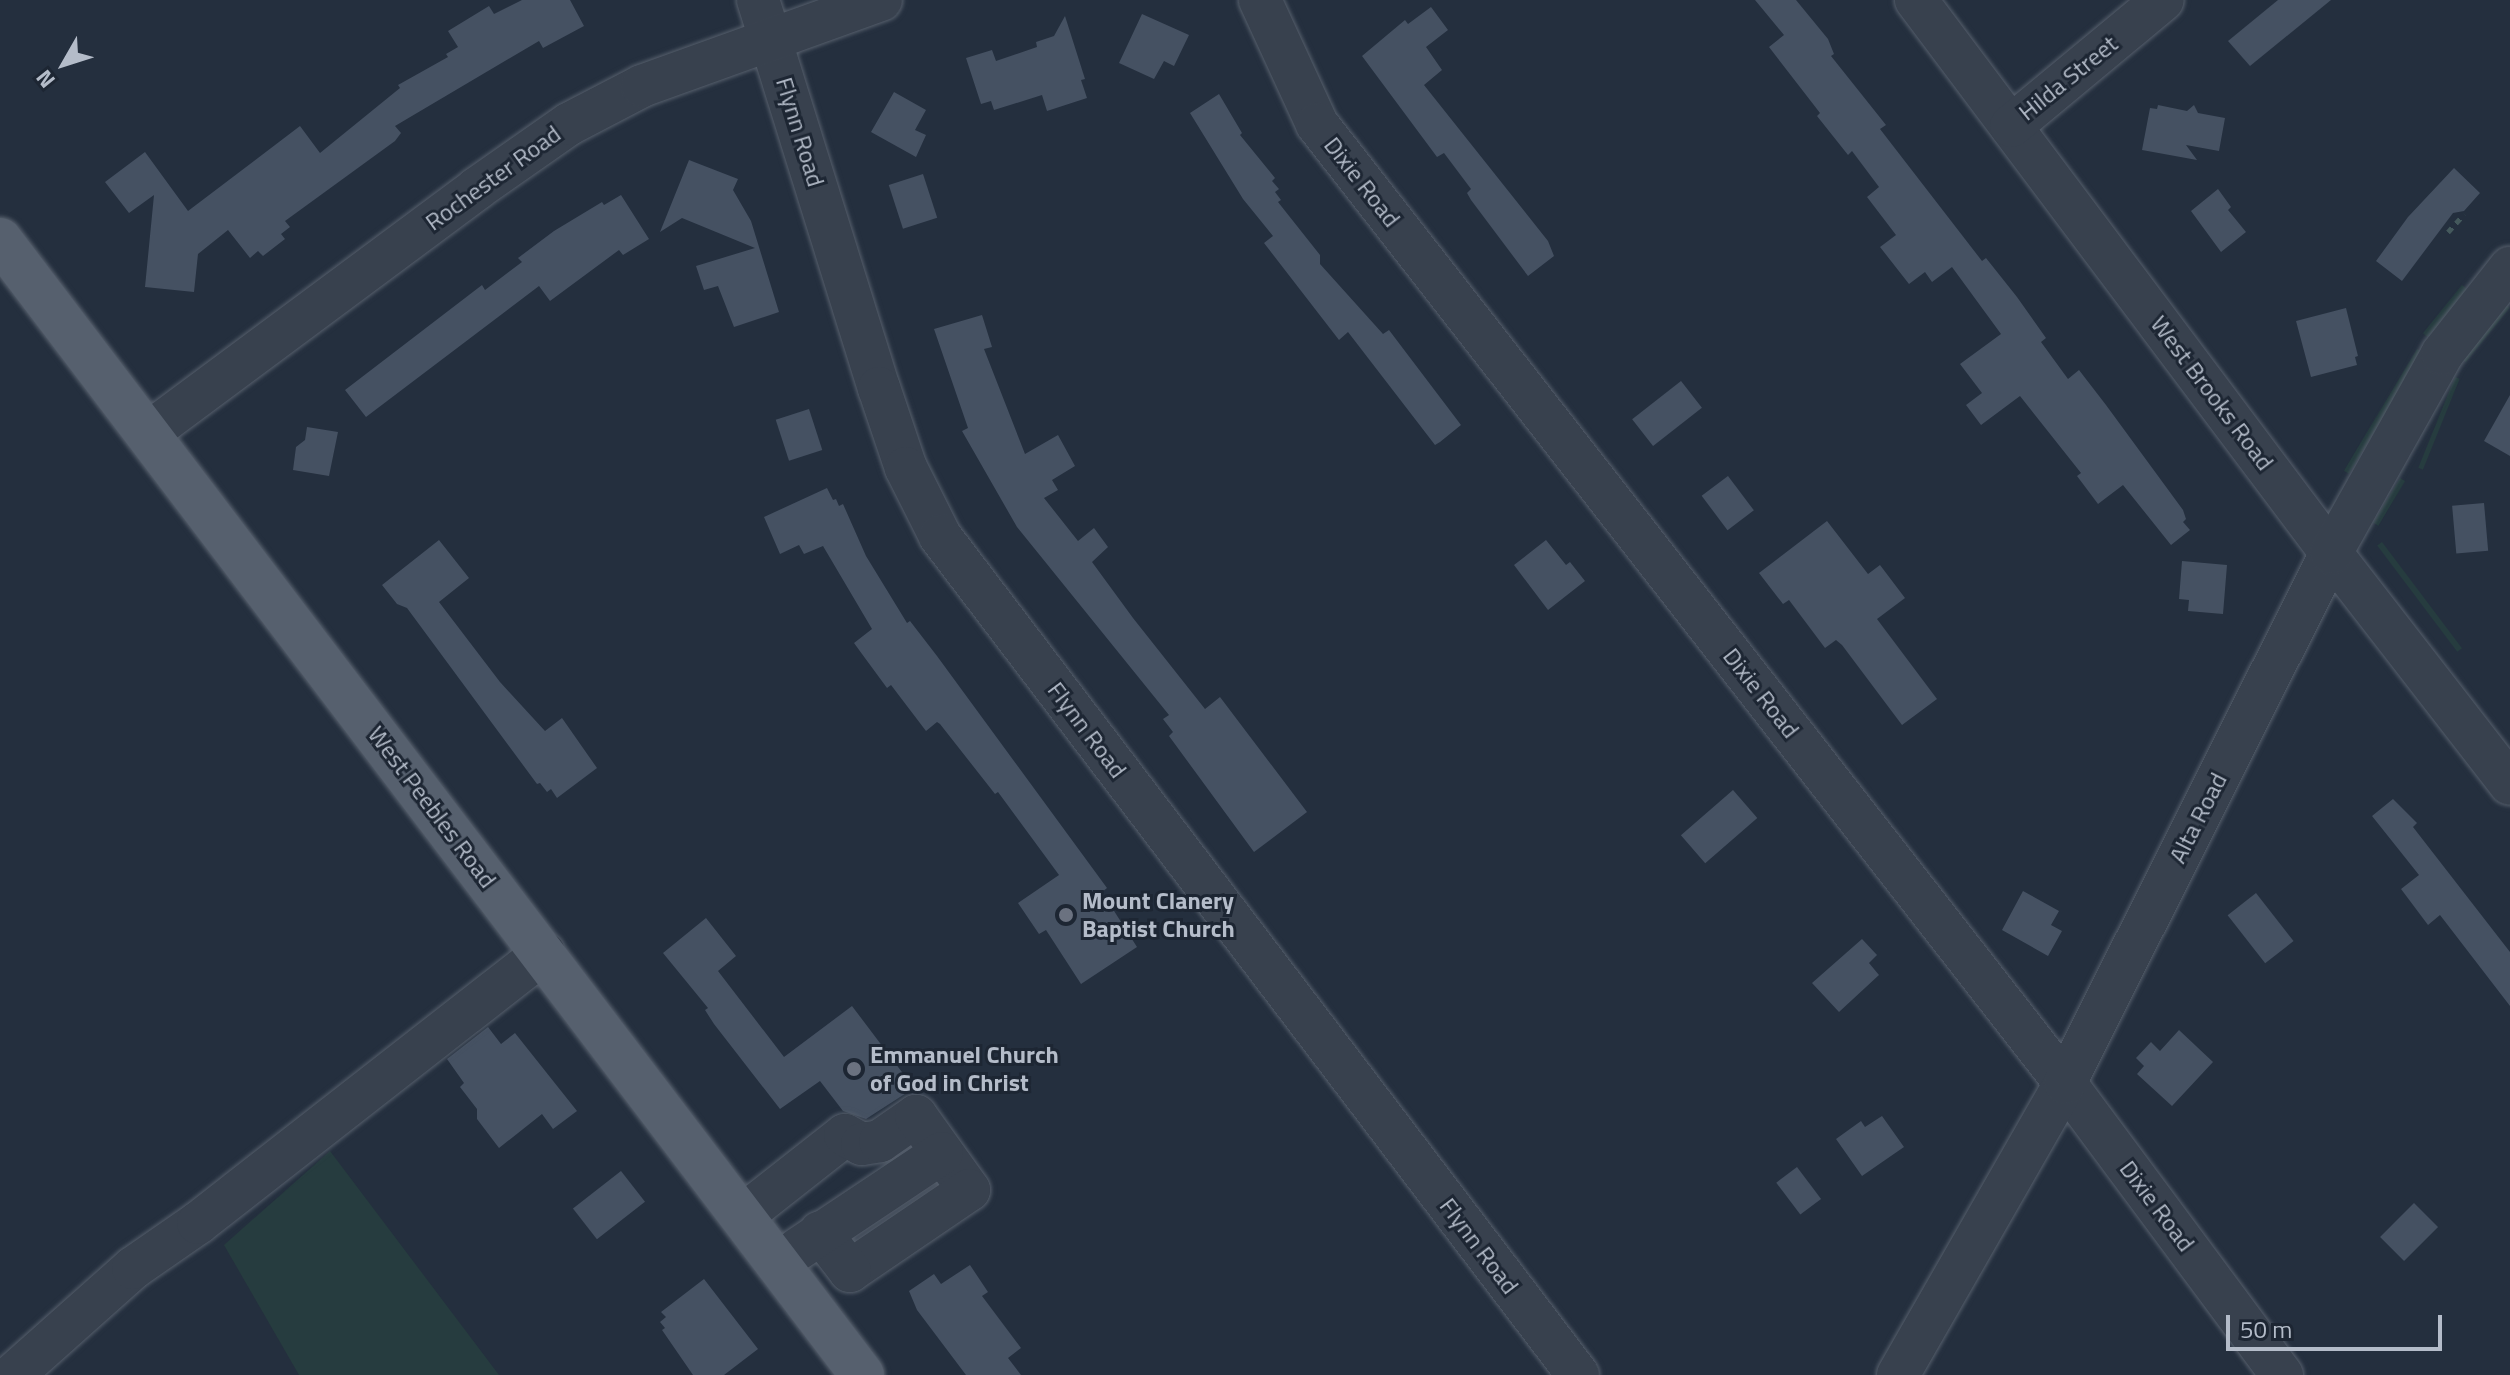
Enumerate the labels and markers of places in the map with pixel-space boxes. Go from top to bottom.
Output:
place label: Mount Clanery Baptist Church [1082,887,1235,943]
marker: Mount Clanery Baptist Church [1057,906,1075,924]
place label: Emmanuel Church of God in Christ [870,1041,1059,1097]
marker: Emmanuel Church of God in Christ [845,1060,863,1078]

